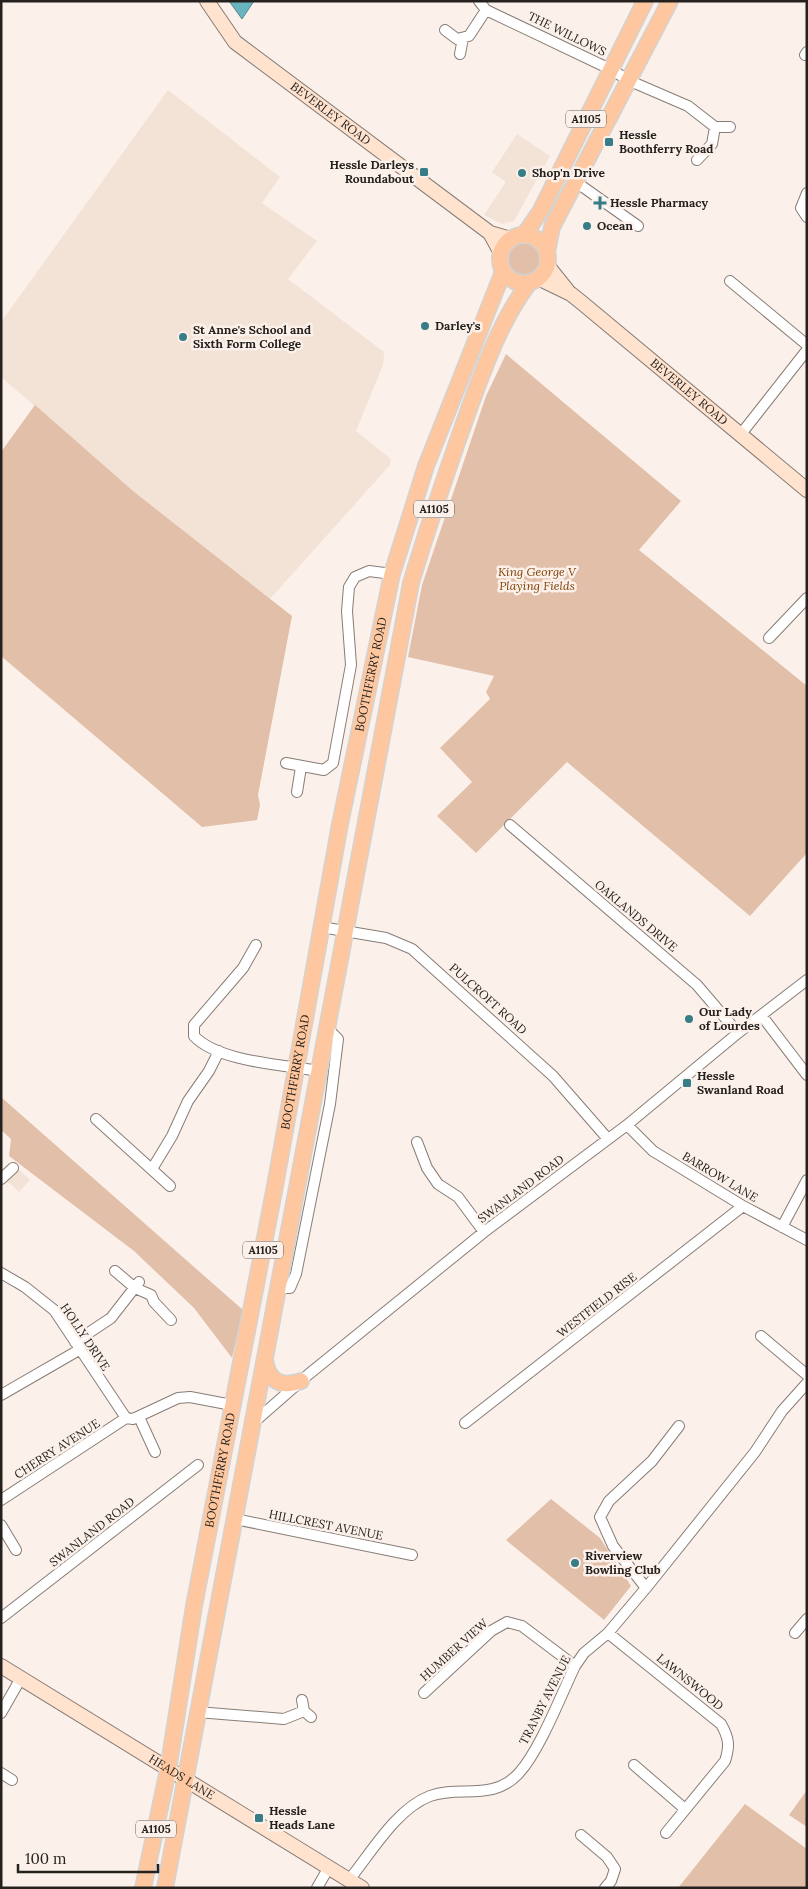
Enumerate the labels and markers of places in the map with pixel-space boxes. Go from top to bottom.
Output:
place label: Hessle Boothferry Road [619,127,713,156]
marker: Hessle Boothferry Road [603,136,615,148]
place label: Hessle Darleys Roundabout [330,157,415,186]
place label: Shop'n Drive [532,165,605,180]
marker: Hessle Darleys Roundabout [418,166,430,178]
marker: Shop'n Drive [516,167,528,179]
place label: Hessle Pharmacy [610,195,708,210]
marker: Hessle Pharmacy [594,197,606,209]
place label: Ocean [597,218,633,233]
marker: Ocean [581,220,593,232]
place label: Darley's [435,318,481,333]
marker: Darley's [419,320,431,332]
place label: St Anne's School and Sixth Form College [193,322,311,351]
marker: St Anne's School and Sixth Form College [177,331,189,343]
place label: Our Lady of Lourdes [699,1004,760,1033]
marker: Our Lady of Lourdes [683,1013,695,1025]
place label: Hessle Swanland Road [697,1068,784,1097]
marker: Hessle Swanland Road [681,1077,693,1089]
place label: Riverview Bowling Club [585,1548,661,1577]
marker: Riverview Bowling Club [569,1557,581,1569]
place label: Hessle Heads Lane [269,1803,335,1832]
marker: Hessle Heads Lane [253,1812,265,1824]

